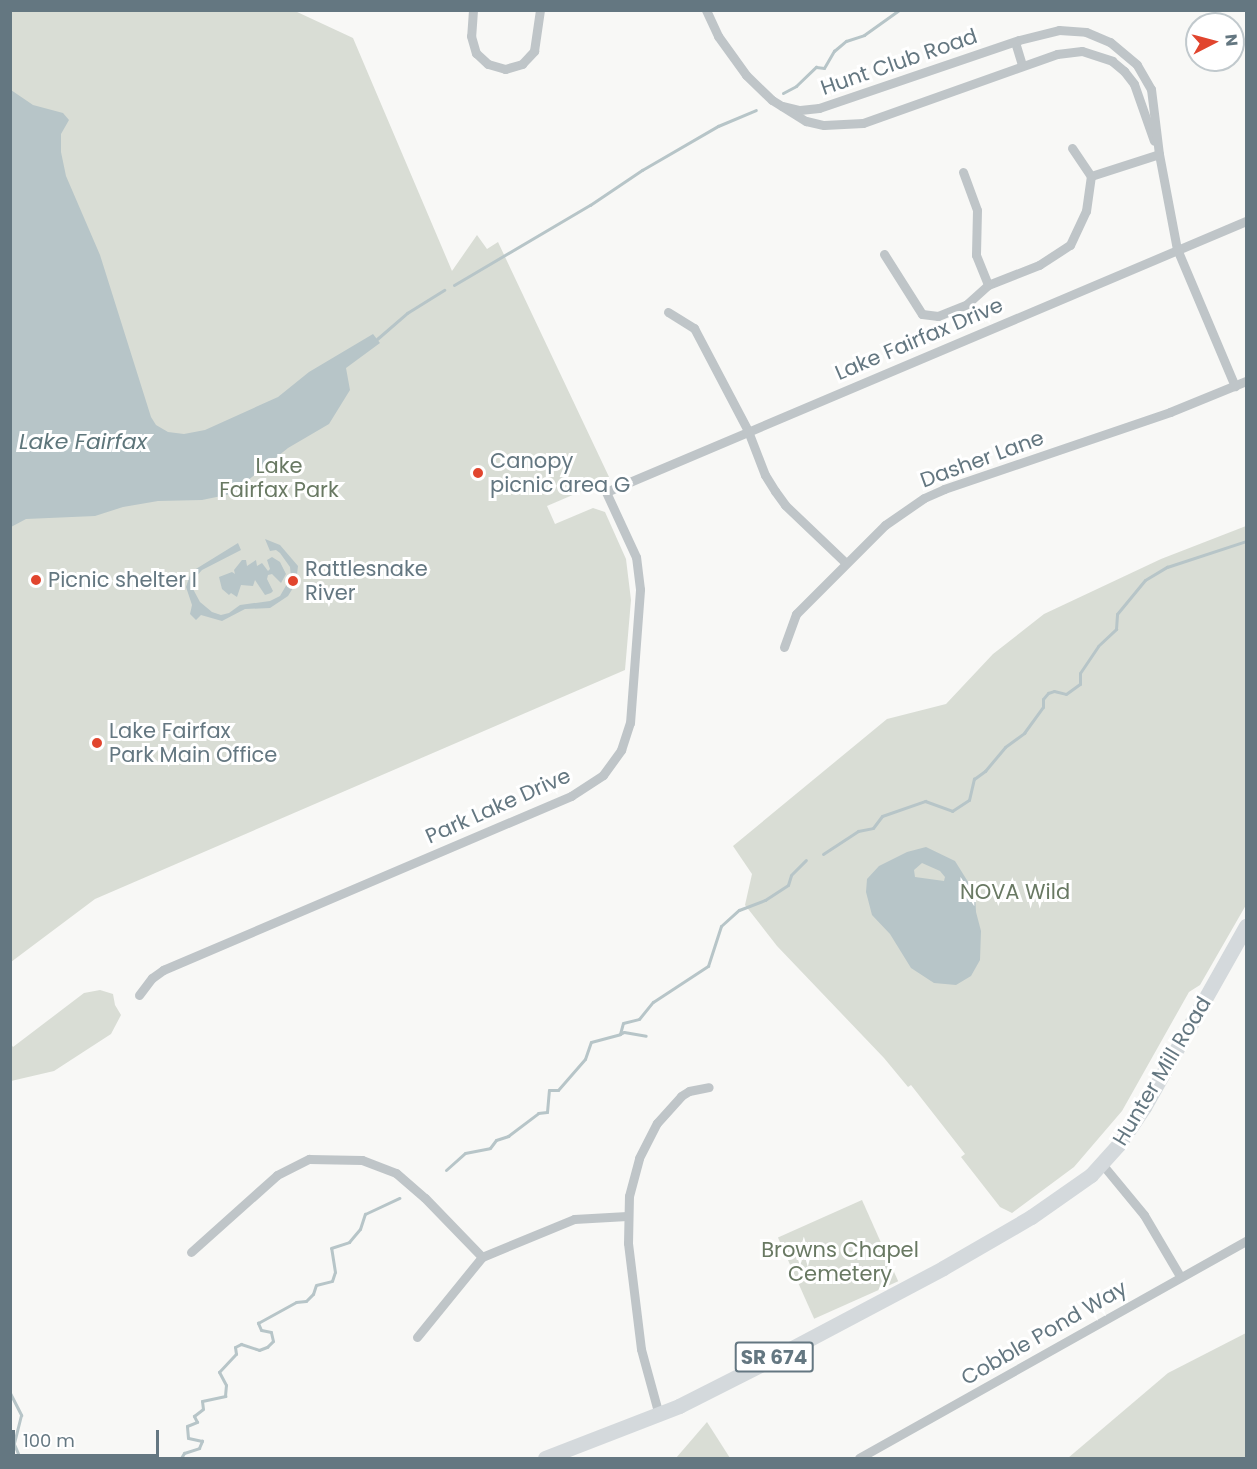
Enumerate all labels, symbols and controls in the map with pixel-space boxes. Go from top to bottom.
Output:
north arrow [1185,12,1245,72]
street label: Hunt Club Road [817,23,981,101]
text: N [1219,33,1243,47]
street label: Lake Fairfax Drive [831,292,1007,386]
street label: Dasher Lane [917,425,1047,493]
water label: Lake Fairfax [19,429,147,455]
place label: Canopy picnic area G [490,448,630,498]
park label: Lake Fairfax Park [219,453,339,503]
marker: Canopy picnic area G [471,466,485,480]
place label: Rattlesnake River [305,556,428,606]
place label: Picnic shelter I [48,567,197,593]
marker: Picnic shelter I [29,573,43,587]
marker: Rattlesnake River [286,574,300,588]
place label: Lake Fairfax Park Main Office [109,718,277,768]
marker: Lake Fairfax Park Main Office [90,736,104,750]
street label: Park Lake Drive [422,763,574,849]
park label: NOVA Wild [960,879,1070,905]
street label: Hunter Mill Road [1108,992,1216,1150]
park label: Browns Chapel Cemetery [761,1237,919,1287]
street label: Cobble Pond Way [957,1275,1131,1391]
road number: SR 674 [734,1340,814,1374]
scale bar [15,1418,162,1456]
text: 100 m [23,1428,75,1453]

